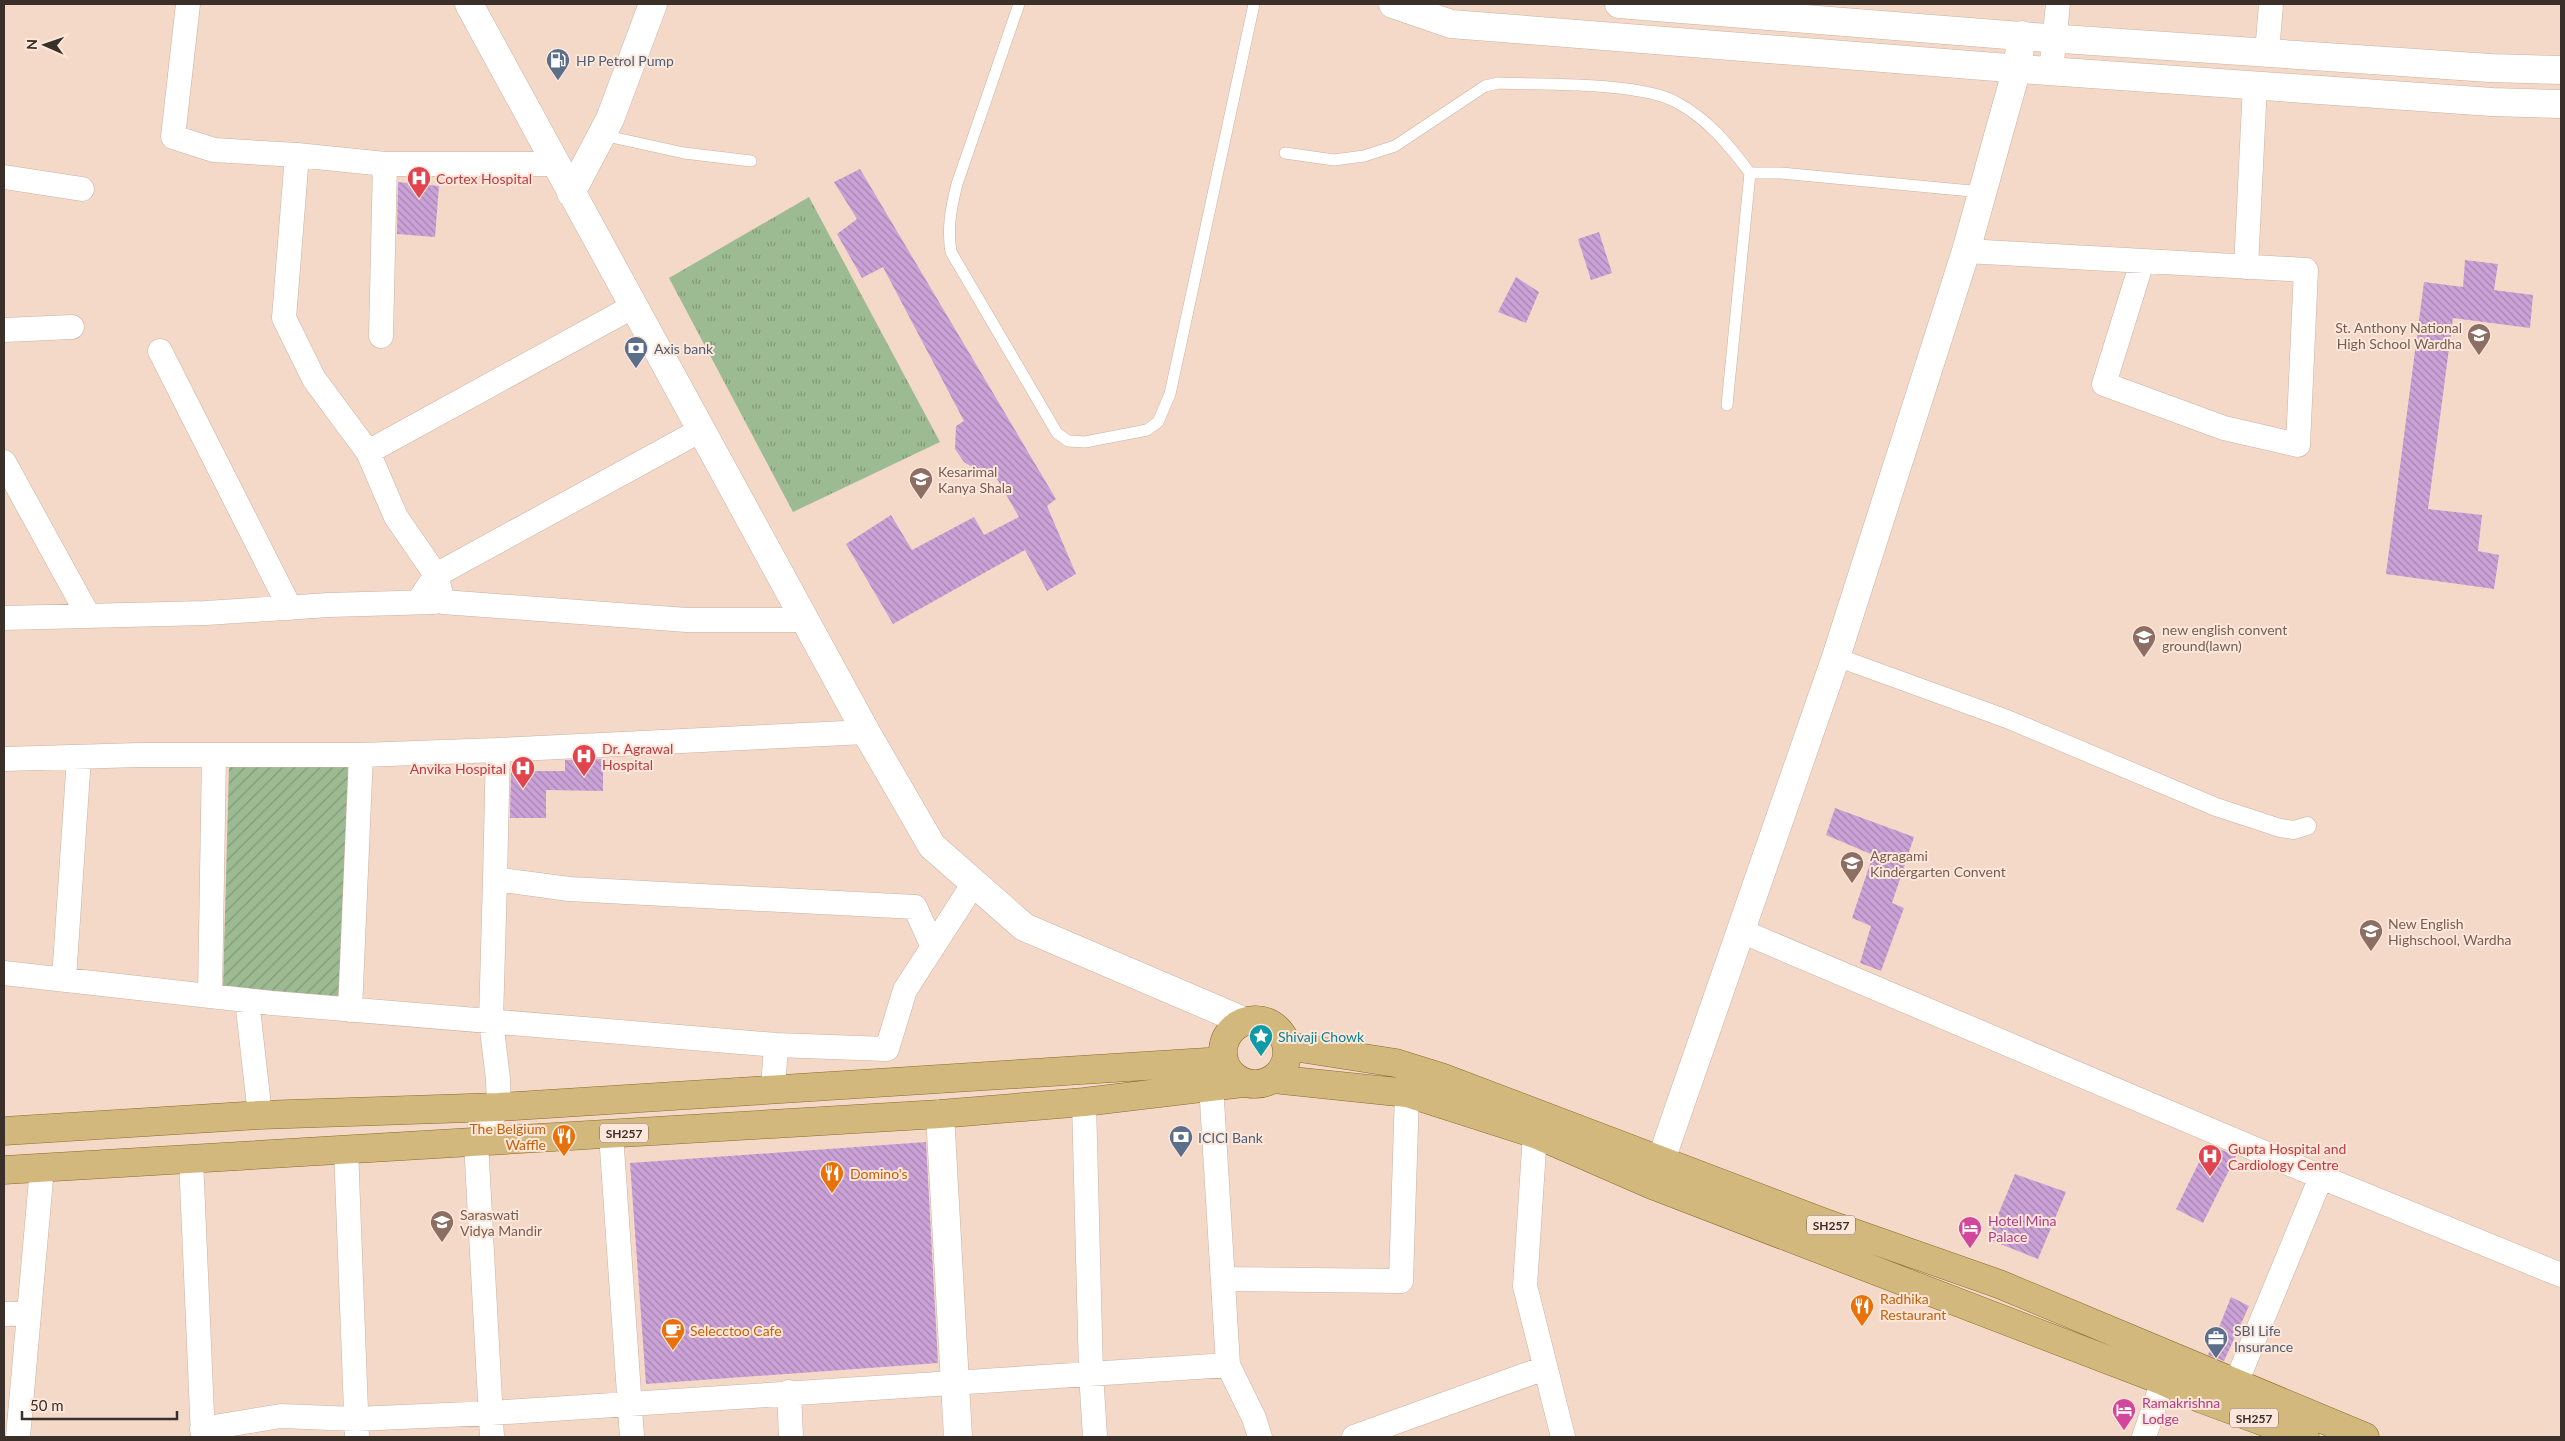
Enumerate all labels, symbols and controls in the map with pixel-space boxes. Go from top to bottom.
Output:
north arrow [20,20,70,70]
text: N [23,39,40,50]
fuel station icon: HP Petrol Pump [545,47,571,81]
place label: HP Petrol Pump [576,52,674,69]
hospital icon: Cortex Hospital [406,165,432,199]
place label: Cortex Hospital [436,170,532,187]
place label: St. Anthony National High School Wardha [2335,319,2462,352]
school or university icon: St. Anthony National High School Wardha [2466,322,2492,356]
bank icon: Axis bank [623,335,649,369]
place label: Axis bank [654,340,714,357]
place label: Kesarimal Kanya Shala [938,463,1012,496]
school or university icon: Kesarimal Kanya Shala [908,466,934,500]
place label: new english convent ground(lawn) [2162,621,2287,654]
school or university icon: new english convent ground(lawn) [2131,624,2157,658]
place label: Dr. Agrawal Hospital [602,740,673,773]
hospital icon: Dr. Agrawal Hospital [571,743,597,777]
hospital icon: Anvika Hospital [510,755,536,789]
place label: Anvika Hospital [410,760,506,777]
place label: Agragami Kindergarten Convent [1870,847,2006,880]
school or university icon: Agragami Kindergarten Convent [1839,850,1865,884]
place label: New English Highschool, Wardha [2388,915,2511,948]
school or university icon: New English Highschool, Wardha [2358,918,2384,952]
place icon: Shivaji Chowk [1248,1023,1274,1057]
place label: Shivaji Chowk [1278,1028,1365,1045]
place label: The Belgium Waffle [469,1120,546,1153]
restaurant icon: The Belgium Waffle [551,1123,577,1157]
road number: SH257 [600,1124,648,1142]
bank icon: ICICI Bank [1168,1124,1194,1158]
place label: ICICI Bank [1198,1129,1264,1146]
place label: Gupta Hospital and Cardiology Centre [2228,1140,2346,1173]
hospital icon: Gupta Hospital and Cardiology Centre [2197,1143,2223,1177]
restaurant icon: Domino's [819,1160,845,1194]
place label: Domino's [850,1165,908,1182]
place label: Saraswati Vidya Mandir [460,1206,542,1239]
school or university icon: Saraswati Vidya Mandir [429,1209,455,1243]
place label: Hotel Mina Palace [1988,1212,2057,1245]
hotel icon: Hotel Mina Palace [1957,1215,1983,1249]
road number: SH257 [1807,1216,1855,1234]
place label: Radhika Restaurant [1880,1290,1946,1323]
restaurant icon: Radhika Restaurant [1849,1293,1875,1327]
cafe icon: Selecctoo Cafe [660,1317,686,1351]
place label: Selecctoo Cafe [690,1322,782,1339]
place label: SBI Life Insurance [2234,1322,2293,1355]
office icon: SBI Life Insurance [2203,1325,2229,1359]
scale bar [22,1388,178,1420]
place label: Ramakrishna Lodge [2142,1394,2220,1427]
text: 50 m [30,1396,64,1414]
hotel icon: Ramakrishna Lodge [2111,1397,2137,1431]
road number: SH257 [2230,1409,2278,1428]

